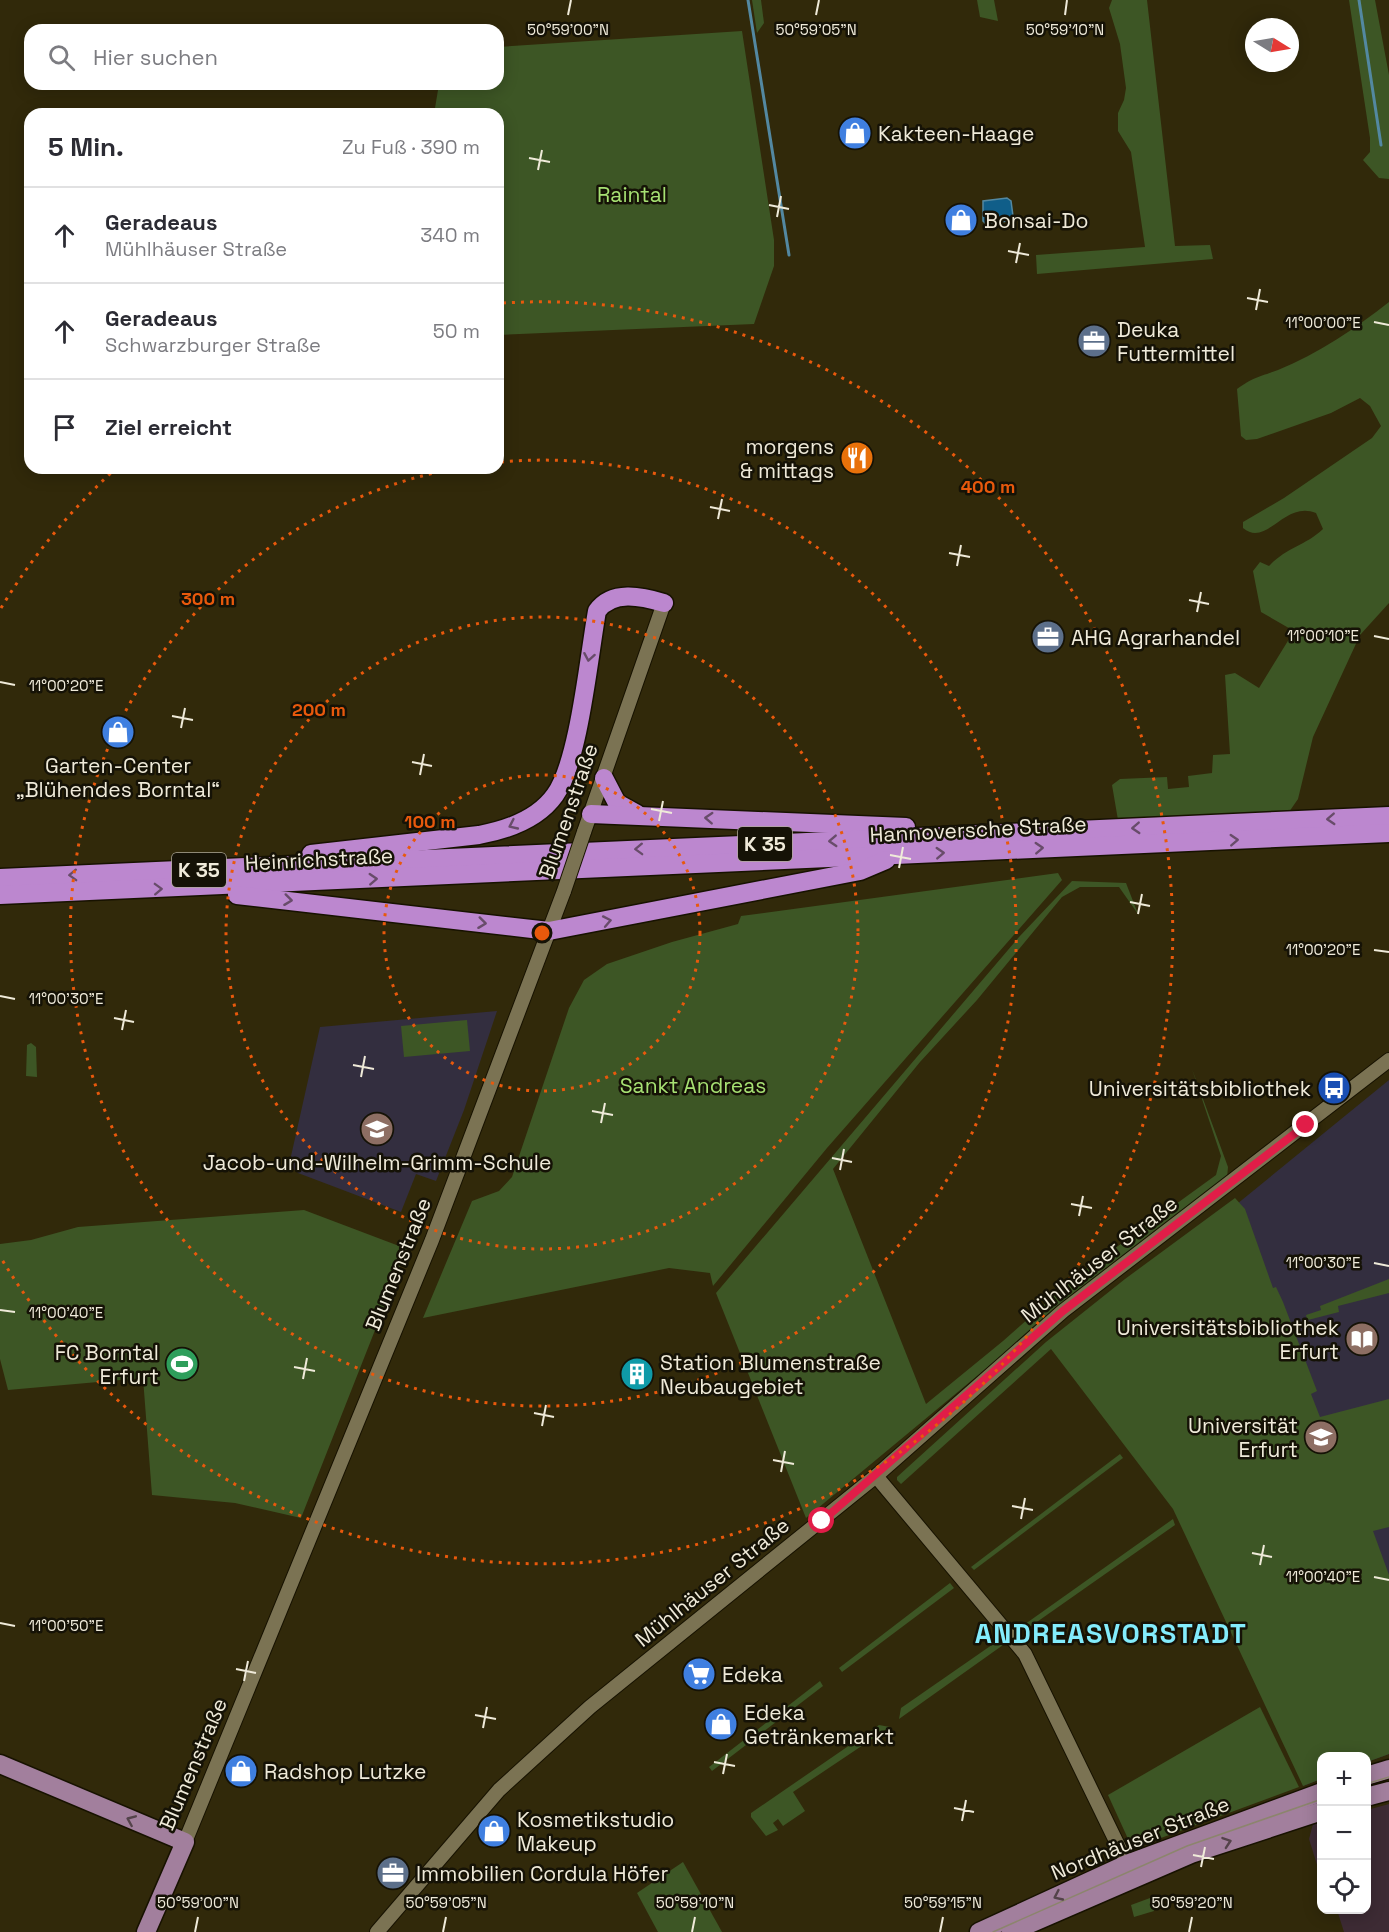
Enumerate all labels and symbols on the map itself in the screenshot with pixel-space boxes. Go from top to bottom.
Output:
north arrow [1245,18,1299,72]
text: 50°59'00"N [527,20,609,39]
text: 50°59'05"N [775,20,857,39]
text: 50°59'10"N [1026,20,1104,39]
shop icon: Kakteen-Haage [837,115,873,151]
place label: Kakteen-Haage [878,120,1034,147]
park label: Raintal [597,181,667,208]
shop icon: Bonsai-Do [943,202,979,238]
place label: Bonsai-Do [984,207,1088,234]
text: 11°00'00"E [1285,313,1361,332]
place label: Deuka Futtermittel [1117,316,1235,367]
office icon: Deuka Futtermittel [1076,323,1112,359]
place label: morgens & mittags [740,433,834,484]
restaurant icon: morgens & mittags [839,440,875,476]
text: 400 m [961,475,1015,498]
text: 300 m [181,587,235,610]
office icon: AHG Agrarhandel [1030,619,1066,655]
place label: AHG Agrarhandel [1071,624,1240,651]
text: 11°00'10"E [1287,626,1359,645]
one-way arrow [583,653,595,662]
text: 11°00'20"E [29,676,103,695]
text: 200 m [292,698,346,721]
shop icon: Garten-Center „Blühendes Borntal“ [100,714,136,750]
street label: Blumenstraße [532,740,604,882]
place label: Garten-Center „Blühendes Borntal“ [16,752,220,803]
text: 100 m [404,810,456,833]
street label: Hannoversche Straße [869,810,1087,848]
one-way arrow [704,812,713,825]
one-way arrow [1326,813,1335,826]
one-way arrow [509,818,520,830]
one-way arrow [1131,822,1140,835]
road number: K 35 [738,827,792,861]
one-way arrow [1229,833,1238,846]
one-way arrow [829,834,838,847]
street label: Heinrichstraße [244,842,394,876]
one-way arrow [1034,842,1043,855]
one-way arrow [634,843,643,855]
one-way arrow [935,847,944,859]
road number: K 35 [172,853,226,887]
one-way arrow [68,869,77,882]
one-way arrow [369,873,378,886]
one-way arrow [154,882,163,895]
one-way arrow [284,893,293,906]
one-way arrow [602,915,612,928]
one-way arrow [478,916,487,928]
centre of rings [532,923,552,943]
text: 11°00'20"E [1286,940,1360,959]
text: 11°00'30"E [29,989,103,1008]
bus stop icon: Universitätsbibliothek [1316,1070,1352,1106]
park label: Sankt Andreas [620,1072,766,1099]
place label: Universitätsbibliothek [1089,1075,1311,1102]
school or university icon: Jacob-und-Wilhelm-Grimm-Schule [359,1111,395,1147]
route end [1292,1111,1318,1137]
place label: Jacob-und-Wilhelm-Grimm-Schule [203,1149,551,1176]
street label: Mühlhäuser Straße [1015,1190,1183,1328]
street label: Blumenstraße [359,1194,437,1334]
text: 11°00'30"E [1286,1253,1360,1272]
text: 11°00'40"E [29,1303,103,1322]
place label: Universitätsbibliothek Erfurt [1117,1314,1339,1365]
library icon: Universitätsbibliothek Erfurt [1344,1321,1380,1357]
place label: FC Borntal Erfurt [55,1339,159,1390]
sports icon: FC Borntal Erfurt [164,1346,200,1382]
place label: Station Blumenstraße Neubaugebiet [660,1349,881,1400]
building icon: Station Blumenstraße Neubaugebiet [619,1356,655,1392]
place label: Universität Erfurt [1188,1412,1298,1463]
school or university icon: Universität Erfurt [1303,1419,1339,1455]
route start [808,1507,834,1533]
street label: Mühlhäuser Straße [629,1511,795,1653]
text: 11°00'40"E [1286,1567,1360,1586]
text: 11°00'50"E [29,1616,103,1635]
district label: ANDREASVORSTADT [975,1616,1247,1651]
supermarket icon: Edeka [681,1656,717,1692]
place label: Edeka [722,1661,783,1688]
street label: Blumenstraße [153,1694,233,1834]
place label: Edeka Getränkemarkt [744,1699,894,1750]
shop icon: Edeka Getränkemarkt [703,1706,739,1742]
shop icon: Radshop Lutzke [223,1753,259,1789]
place label: Radshop Lutzke [264,1758,426,1785]
street label: Nordhäuser Straße [1047,1790,1233,1886]
place label: Kosmetikstudio Makeup [517,1806,674,1857]
shop icon: Kosmetikstudio Makeup [476,1813,512,1849]
one-way arrow [126,1815,137,1827]
one-way arrow [1221,1837,1232,1849]
office icon: Immobilien Cordula Höfer [375,1855,411,1891]
place label: Immobilien Cordula Höfer [416,1860,668,1887]
one-way arrow [1053,1888,1064,1900]
text: 50°59'00"N [157,1893,239,1912]
text: 50°59'05"N [405,1893,487,1912]
text: 50°59'10"N [656,1893,734,1912]
text: 50°59'15"N [904,1893,982,1912]
text: 50°59'20"N [1151,1893,1233,1912]

